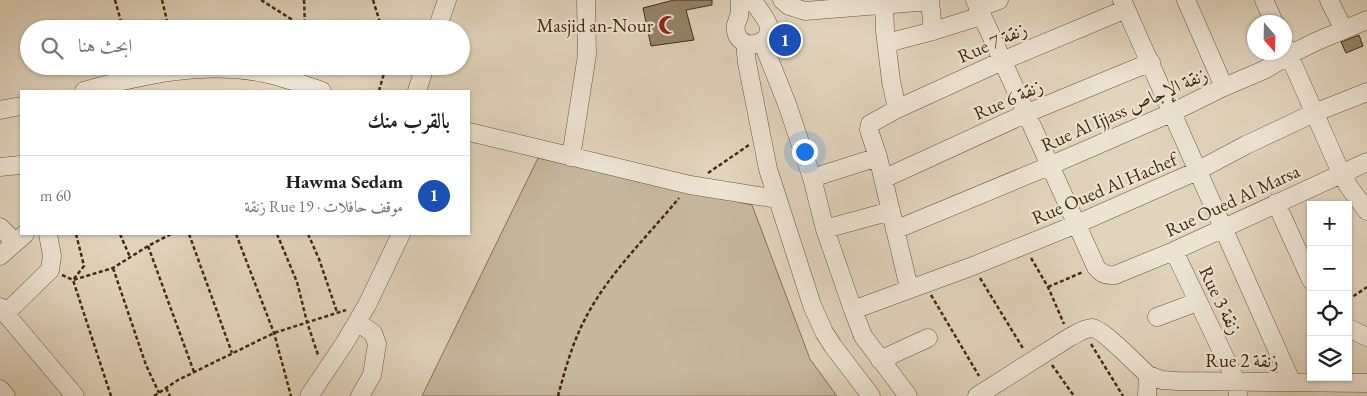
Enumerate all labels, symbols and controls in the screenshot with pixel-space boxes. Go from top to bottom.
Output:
place label: Masjid an-Nour [537,13,654,38]
mosque icon: Masjid an-Nour [657,14,679,36]
north arrow [1247,15,1292,60]
street label: Rue 7 زنقة [954,16,1031,69]
search box [20,20,470,75]
pin: 1 [769,21,801,59]
text: ابحث هنا [78,33,132,58]
icon: search [38,34,66,62]
street label: Rue Al Ijjass زنقة الإجاص [1037,62,1212,159]
street label: Rue 6 زنقة [970,73,1047,126]
text: بالقرب منك [367,107,450,134]
your location [792,139,818,165]
street label: Rue Oued Al Hachef [1028,146,1182,230]
street label: Rue Oued Al Marsa [1161,158,1304,243]
text: Hawma Sedam [286,169,403,194]
text: 60 m [40,185,71,206]
text: 1 [430,185,438,206]
text: موقف حافلات · Rue 19 زنقة [244,196,403,217]
map controls [1307,201,1352,381]
button: + [1307,201,1352,246]
button: − [1307,246,1352,291]
street label: Rue 3 زنقة [1193,262,1248,339]
button: locate [1307,291,1352,336]
button: layers [1307,336,1352,381]
street label: Rue 2 زنقة [1205,348,1279,373]

